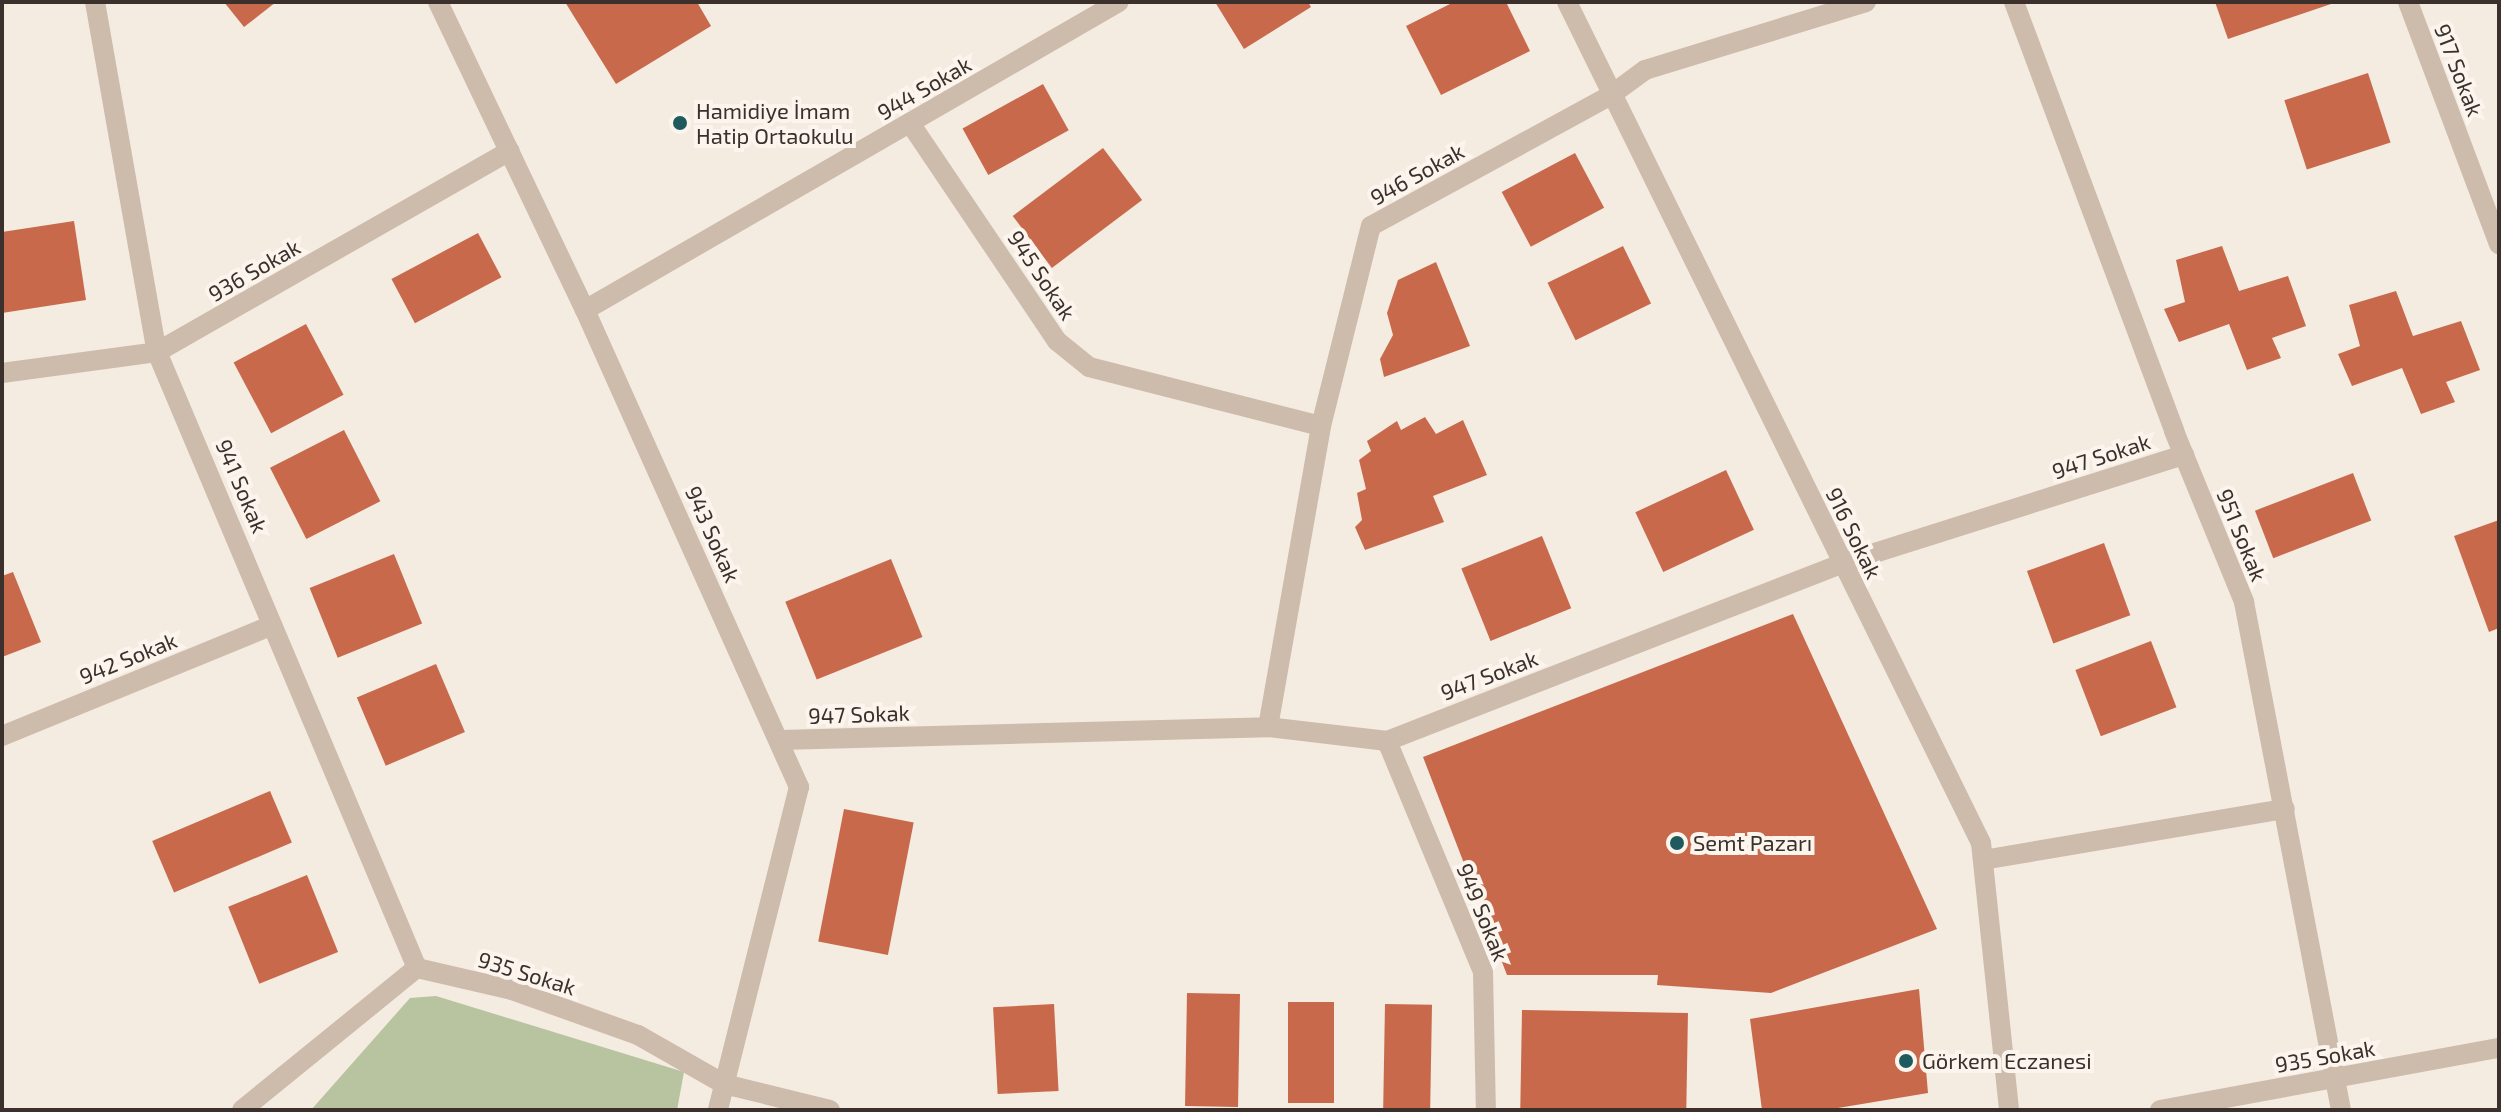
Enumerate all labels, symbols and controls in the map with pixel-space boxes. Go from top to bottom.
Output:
street label: 917 Sokak [2429,20,2489,120]
street label: 944 Sokak [872,51,976,125]
place label: Hamidiye İmam Hatip Ortaokulu [696,97,854,148]
marker: Hamidiye İmam Hatip Ortaokulu [671,114,689,132]
street label: 946 Sokak [1366,138,1468,210]
street label: 945 Sokak [1003,225,1081,325]
street label: 936 Sokak [203,233,305,307]
street label: 947 Sokak [2049,428,2153,484]
street label: 941 Sokak [210,435,274,537]
street label: 943 Sokak [680,482,746,586]
street label: 916 Sokak [1821,483,1887,583]
street label: 951 Sokak [2212,485,2272,585]
street label: 942 Sokak [75,627,181,689]
street label: 947 Sokak [1437,644,1541,706]
street label: 947 Sokak [808,699,910,729]
place label: Semt Pazarı [1693,830,1812,856]
marker: Semt Pazarı [1668,834,1686,852]
street label: 949 Sokak [1451,859,1515,965]
street label: 935 Sokak [475,946,579,1000]
street label: 935 Sokak [2273,1034,2377,1078]
place label: Görkem Eczanesi [1922,1048,2092,1074]
marker: Görkem Eczanesi [1897,1052,1915,1070]

